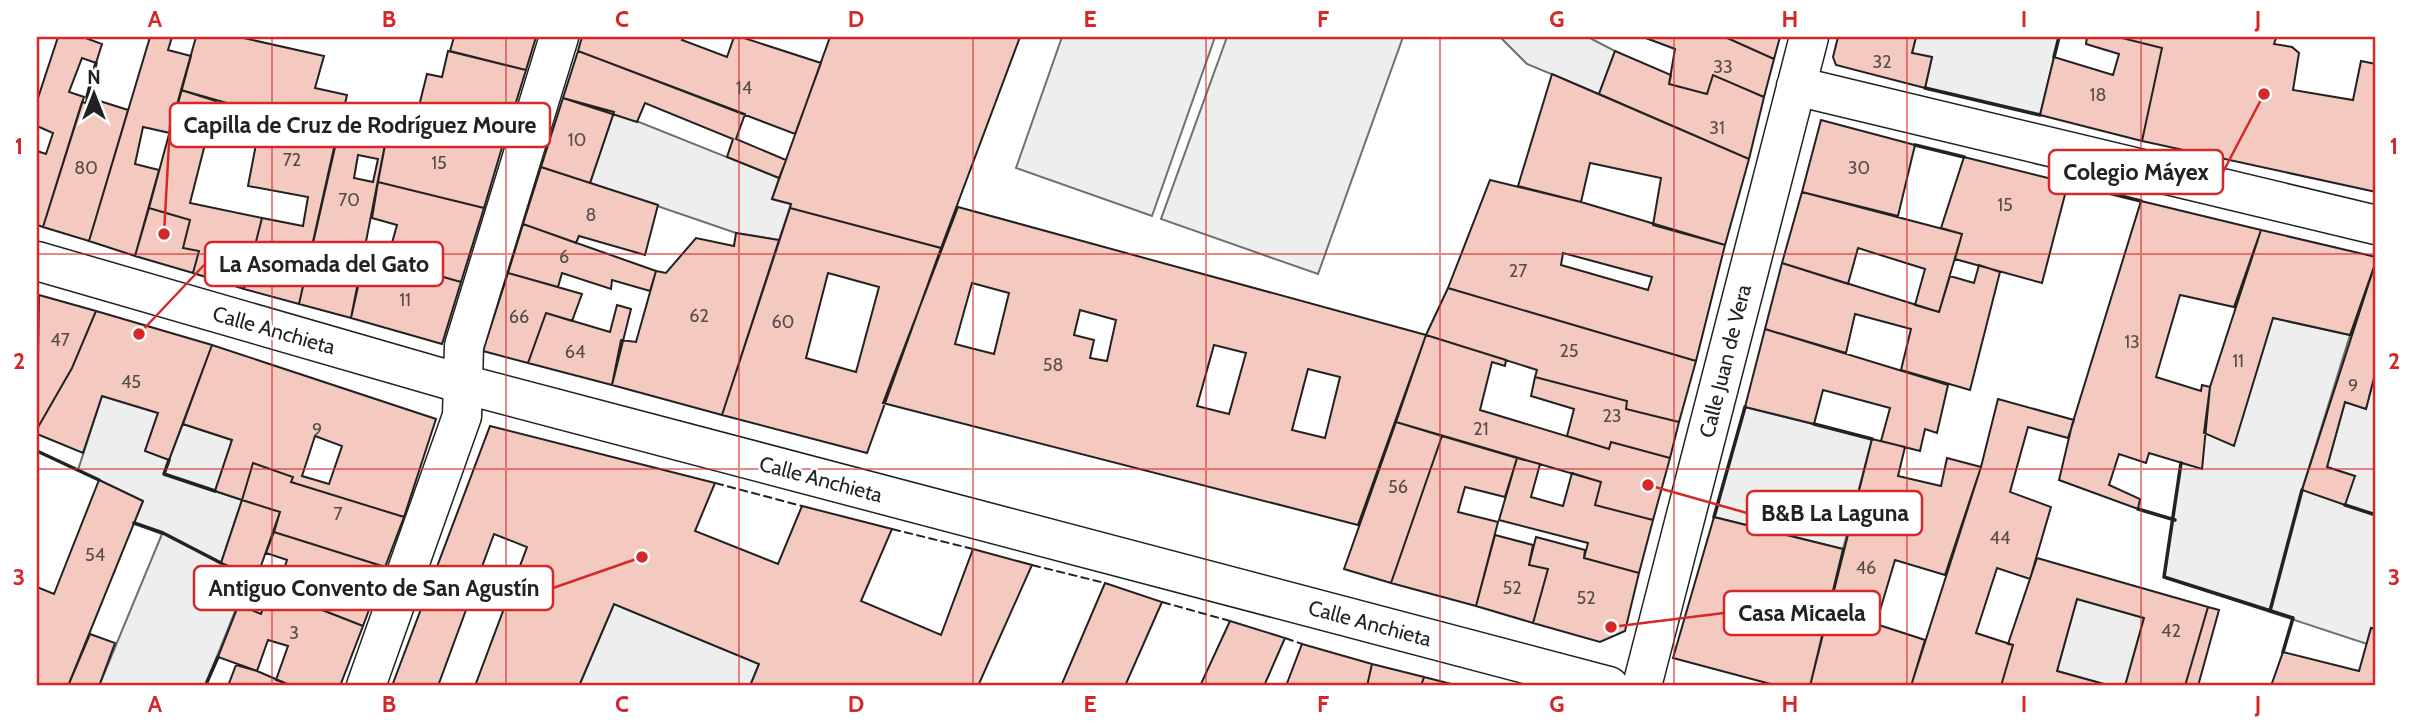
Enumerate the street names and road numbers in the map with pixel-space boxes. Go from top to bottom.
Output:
street label: Calle Juan de Vera [1694,282,1756,440]
street label: Calle Anchieta [210,301,338,359]
street label: Calle Anchieta [757,451,885,507]
street label: Calle Anchieta [1306,595,1434,651]

